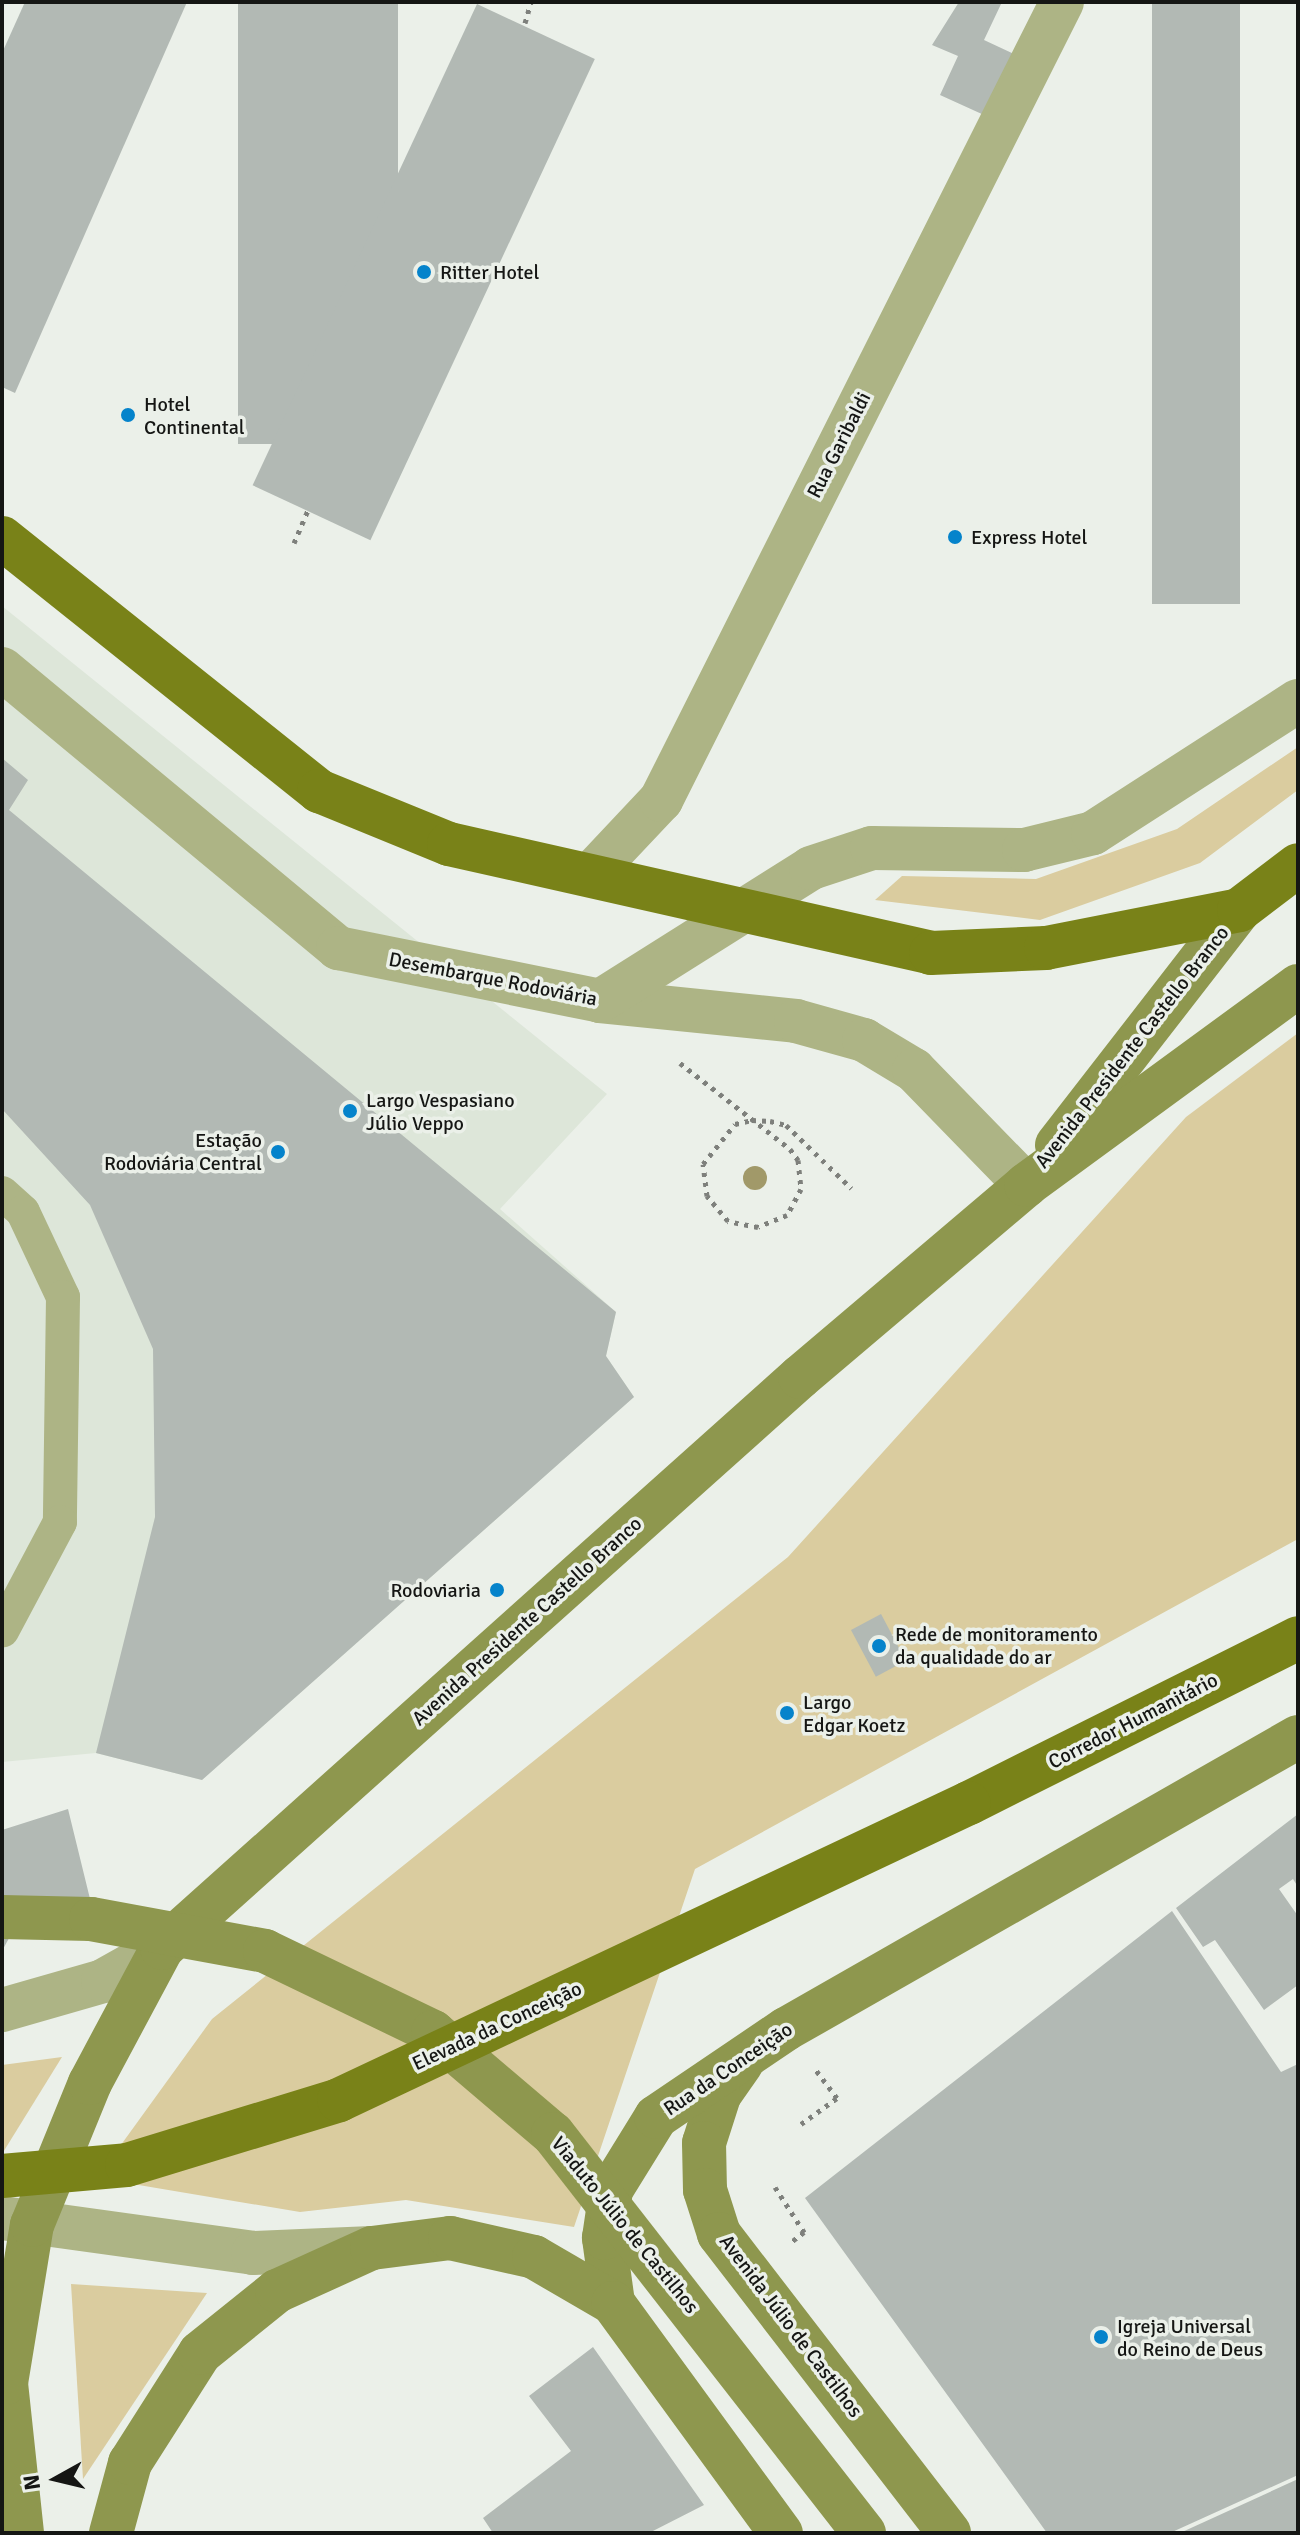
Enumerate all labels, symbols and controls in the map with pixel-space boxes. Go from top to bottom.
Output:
place label: Ritter Hotel [440,260,539,284]
marker: Ritter Hotel [415,263,433,281]
street label: Rua Garibaldi [802,388,876,502]
place label: Hotel Continental [144,392,245,439]
marker: Hotel Continental [119,406,137,424]
place label: Express Hotel [971,525,1087,549]
marker: Express Hotel [946,528,964,546]
street label: Avenida Presidente Castello Branco [1030,921,1234,1173]
street label: Desembarque Rodoviária [387,947,599,1011]
place label: Largo Vespasiano Júlio Veppo [366,1088,515,1135]
marker: Largo Vespasiano Júlio Veppo [341,1102,359,1120]
place label: Estação Rodoviária Central [104,1128,262,1175]
marker: Estação Rodoviária Central [269,1143,287,1161]
street label: Avenida Presidente Castello Branco [407,1511,647,1731]
place label: Rodoviaria [390,1578,481,1602]
marker: Rodoviaria [488,1581,506,1599]
place label: Rede de monitoramento da qualidade do ar [895,1622,1098,1669]
marker: Rede de monitoramento da qualidade do ar [870,1637,888,1655]
street label: Corredor Humanitário [1044,1668,1222,1774]
place label: Largo Edgar Koetz [803,1690,905,1737]
marker: Largo Edgar Koetz [778,1704,796,1722]
street label: Elevada da Conceição [409,1976,585,2076]
street label: Rua da Conceição [659,2017,797,2121]
street label: Viaduto Júlio de Castilhos [546,2132,704,2318]
street label: Avenida Júlio de Castilhos [714,2230,868,2422]
place label: Igreja Universal do Reino de Deus [1117,2314,1263,2361]
marker: Igreja Universal do Reino de Deus [1092,2328,1110,2346]
north arrow [16,2439,96,2519]
text: N [17,2473,46,2492]

